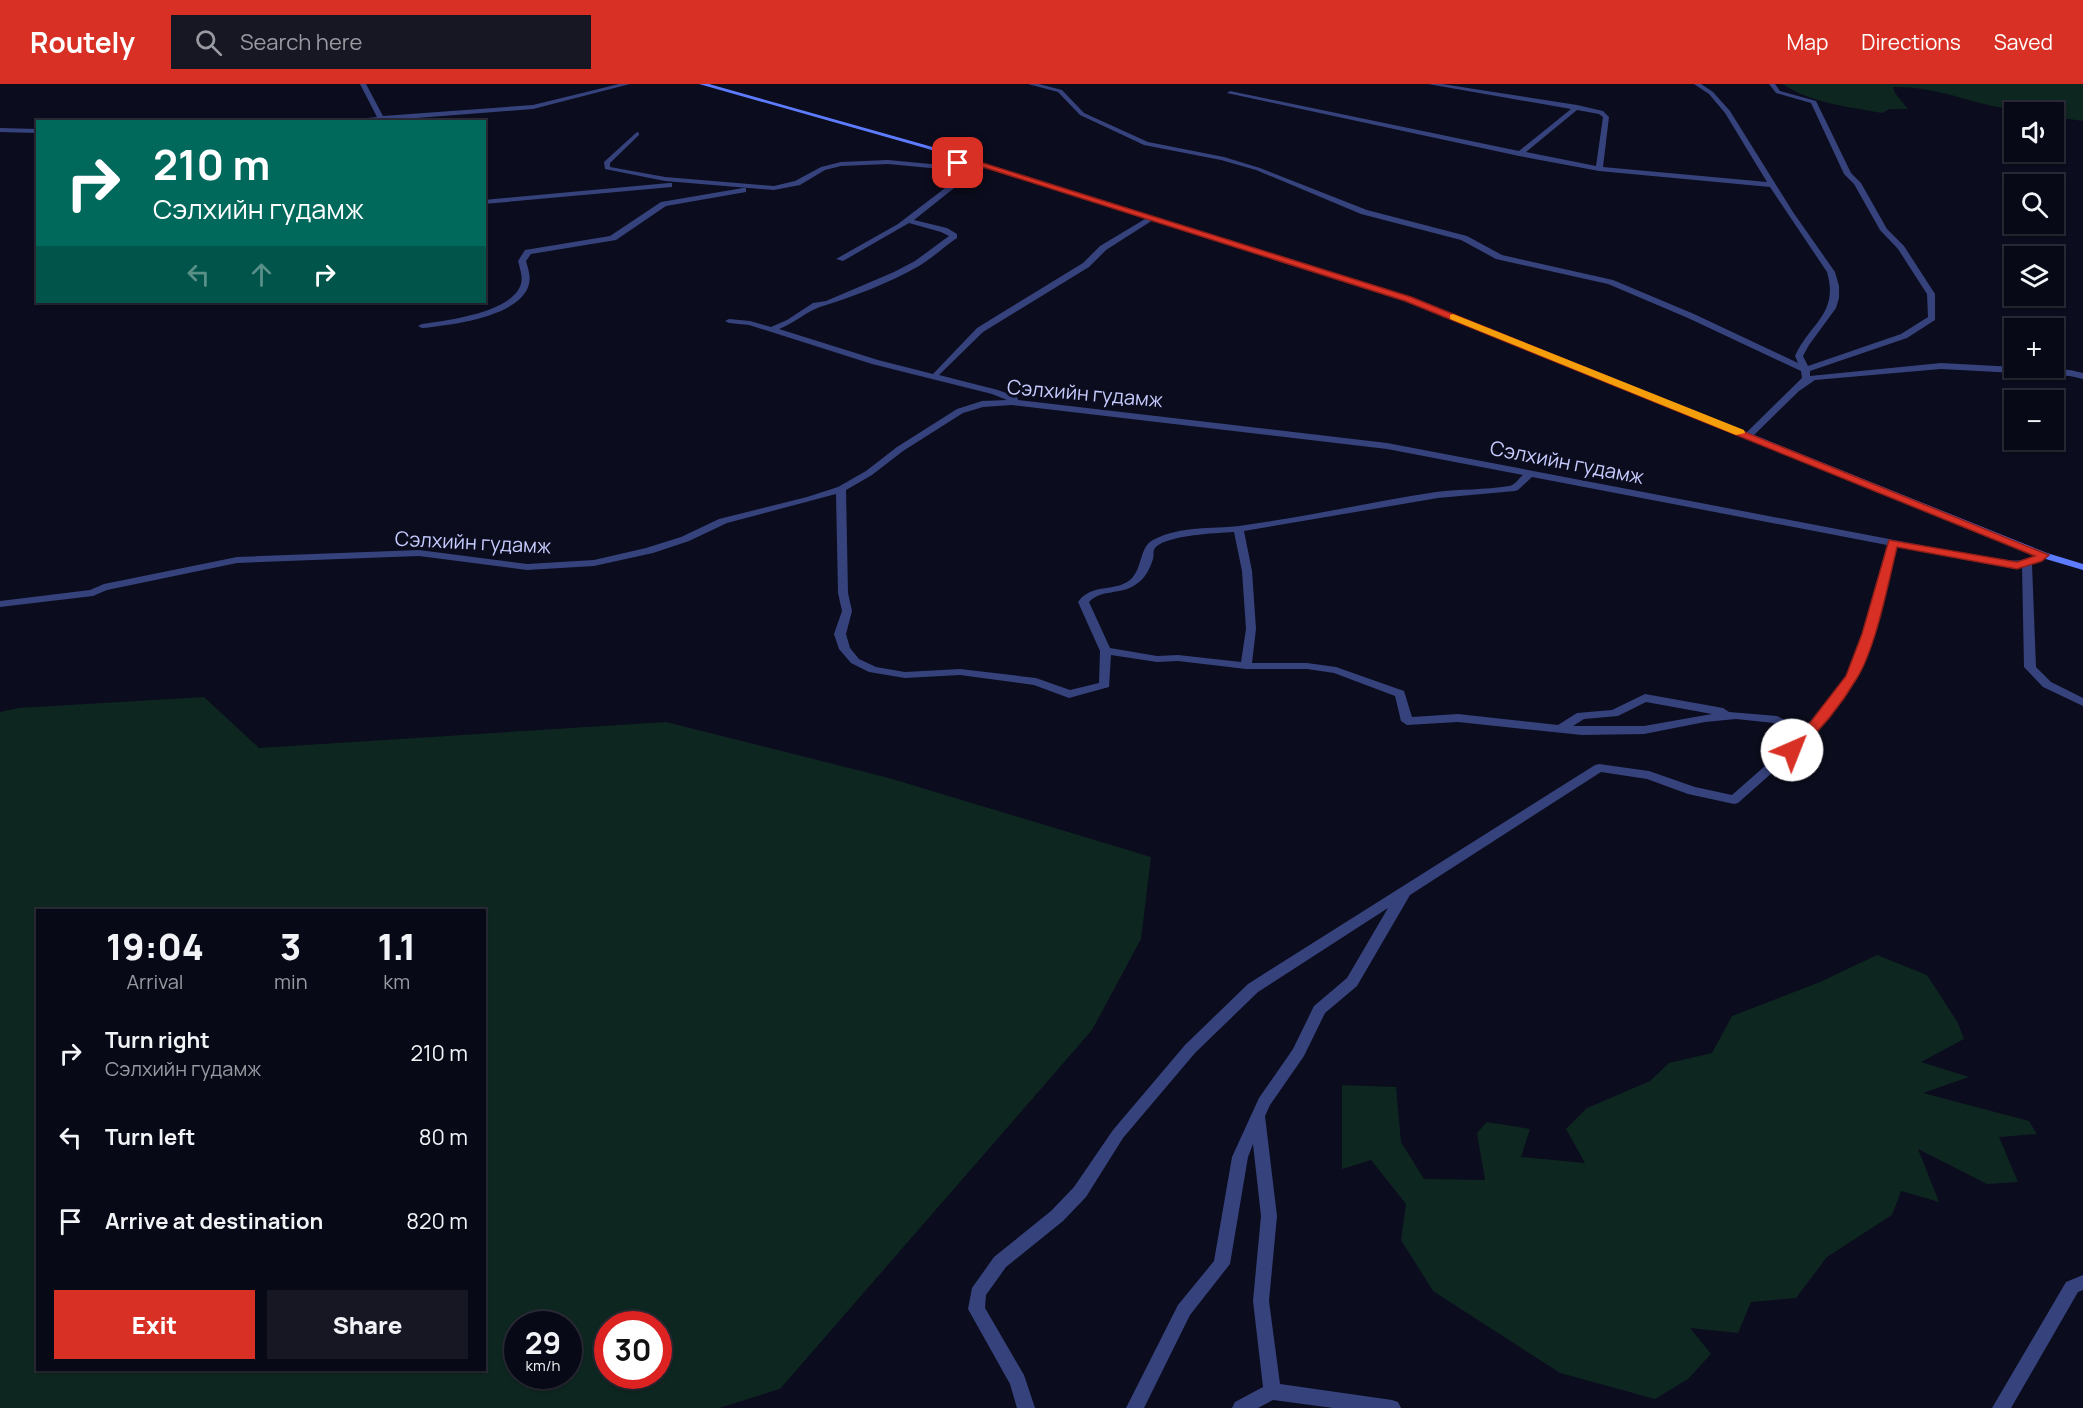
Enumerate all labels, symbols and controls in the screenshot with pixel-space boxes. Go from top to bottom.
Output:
search box [171,15,591,69]
text: Routely [30,23,135,61]
icon: search [192,26,225,59]
text: Search here [240,27,362,57]
text: Map [1787,28,1828,56]
text: Directions [1861,28,1961,56]
text: Saved [1994,28,2053,56]
map controls [2004,102,2064,450]
button: sound [2004,102,2064,162]
text: 210 m [153,135,270,193]
pin [932,137,983,188]
icon: right [54,144,132,222]
icon: arrive [941,146,974,179]
button: search [2004,174,2064,234]
text: Сэлхийн гудамж [153,190,364,227]
button: layers [2004,246,2064,306]
icon: left [182,258,215,291]
icon: ahead [245,258,278,291]
icon: right [308,258,341,291]
button: + [2004,318,2064,378]
street label: Сэлхийн гудамж [1006,373,1164,413]
button: − [2004,390,2064,450]
street label: Сэлхийн гудамж [1488,434,1646,490]
street label: Сэлхийн гудамж [394,524,552,560]
position arrow [1760,718,1824,782]
text: 19:04 [106,922,204,971]
text: 3 [280,922,301,971]
text: 1.1 [378,922,416,971]
text: Arrival [126,968,184,995]
text: min [274,968,308,995]
text: km [383,968,410,995]
text: Turn right [105,1025,210,1055]
icon: right [54,1037,87,1070]
text: 210 m [410,1038,468,1068]
text: Сэлхийн гудамж [105,1055,261,1082]
icon: left [54,1121,87,1154]
text: Turn left [105,1122,195,1152]
text: 80 m [419,1122,468,1152]
icon: arrive [54,1205,87,1238]
text: Arrive at destination [105,1206,323,1236]
text: 820 m [406,1206,468,1236]
button: Exit [54,1290,255,1359]
button: Share [267,1290,468,1359]
speed limit sign: 30 [594,1311,672,1389]
text: 29 [525,1322,561,1363]
text: km/h [526,1355,560,1376]

